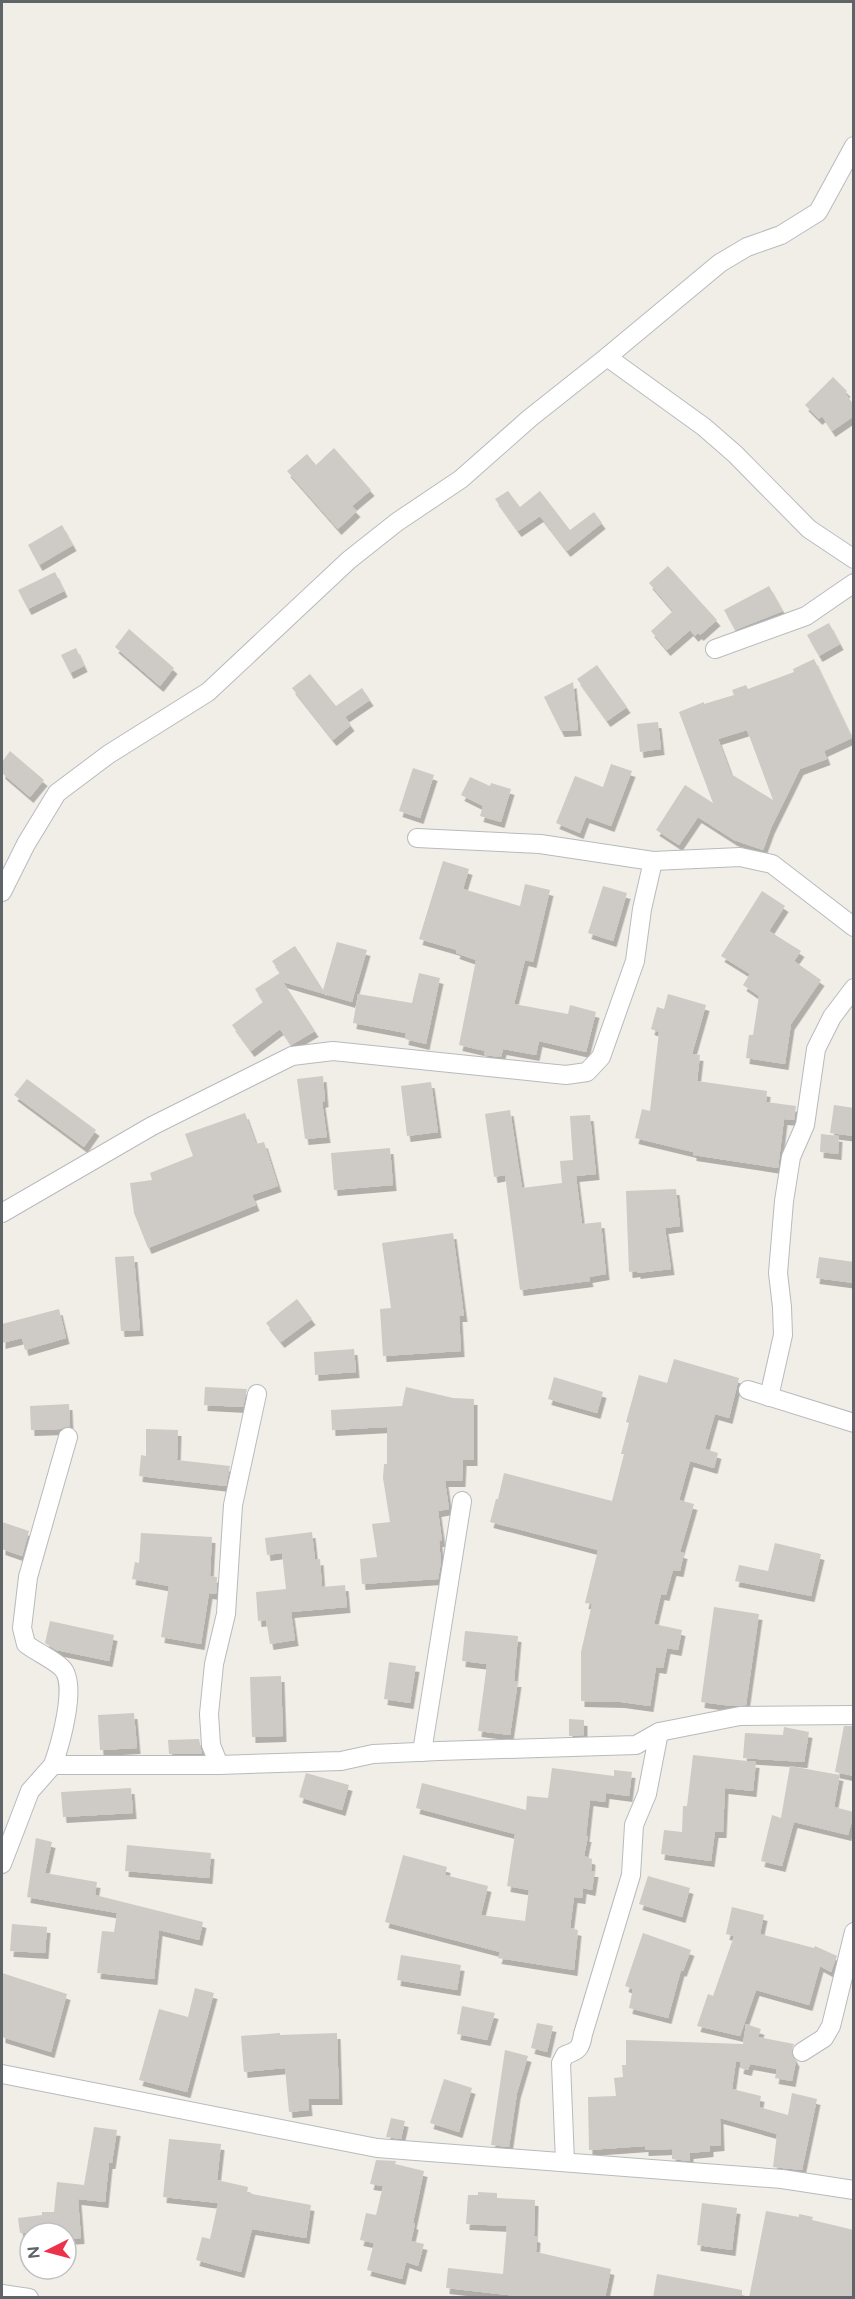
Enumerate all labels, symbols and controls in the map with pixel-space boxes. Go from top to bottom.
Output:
north arrow [18,2221,78,2281]
text: N [23,2245,44,2260]

